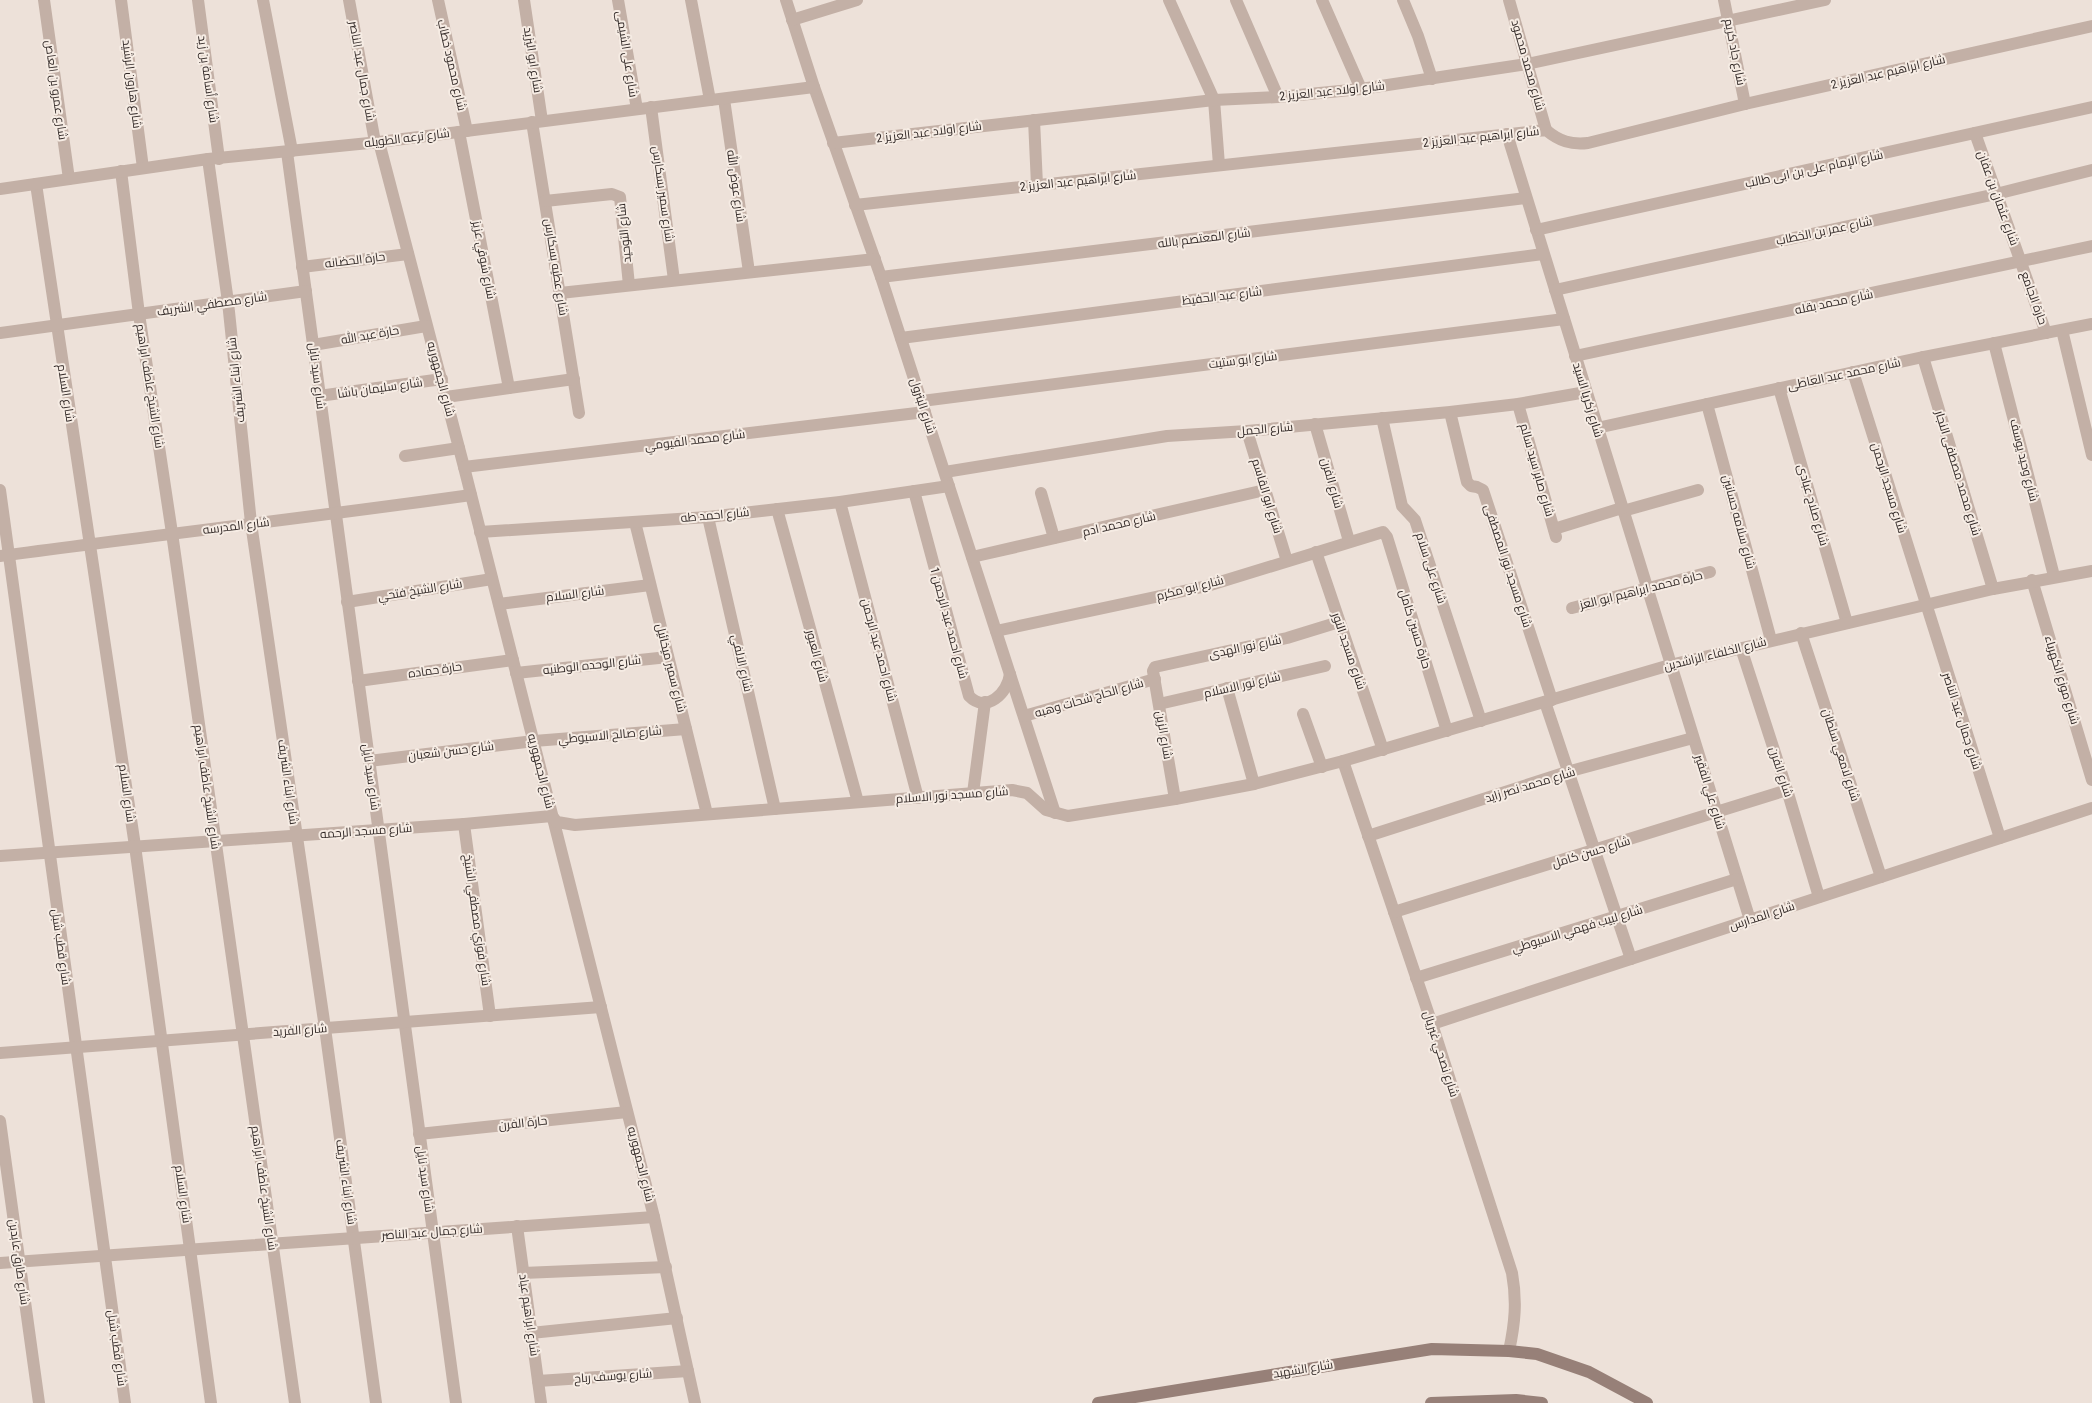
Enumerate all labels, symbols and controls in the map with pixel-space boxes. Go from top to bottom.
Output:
street label: شارع على الشيمى [612,10,641,99]
street label: شارع جاد كريم [1721,17,1748,87]
street label: شارع محمود خطاب [434,18,469,112]
street label: شارع محمد محمود [1507,18,1548,112]
street label: شارع جمال عبد الناصر [345,19,378,122]
street label: شارع ابو اليزيد [520,26,545,94]
street label: شارع أسامة بن زيد [194,34,222,124]
street label: شارع عمرو بن العاص [41,39,70,141]
street label: شارع هارون الرشيد [119,39,144,129]
street label: شارع ابراهيم عبد العزيز 2 [1829,52,1947,93]
street label: شارع اولاد عبد العزيز 2 [1279,78,1386,105]
street label: شارع اولاد عبد العزيز 2 [876,119,983,146]
street label: شارع ابراهيم عبد العزيز 2 [1422,124,1540,151]
street label: شارع ترعه الطويله [364,126,451,151]
street label: شارع سمير بسكارس [648,145,677,243]
street label: شارع الإمام على بن ابى طالب [1744,148,1885,191]
street label: شارع عوض الله [723,149,749,223]
street label: شارع عثمان بن عفان [1973,149,2022,248]
street label: شارع ابراهيم عبد العزيز 2 [1019,168,1137,195]
street label: شارع التوحيد [614,202,635,263]
street label: شارع عمر بن الخطاب [1775,214,1874,249]
street label: شارع عطيه بسكارس [540,218,571,317]
street label: شارع شوقي عزيز [466,219,498,301]
street label: شارع المعتصم بالله [1157,225,1251,252]
street label: حارة الحضانه [324,249,386,271]
street label: حارة الجامع [2017,269,2050,327]
street label: شارع عبد الحفيظ [1181,284,1263,309]
street label: شارع محمد بقله [1794,287,1875,318]
street label: شارع مصطفي الشريف [156,289,268,322]
street label: حارة عبد الله [340,322,400,347]
street label: شارع الشيخ عاطف ابراهيم [132,323,167,449]
street label: شارع ابناء الشريف [225,336,248,423]
street label: شارع الجمهوريه [423,340,458,418]
street label: شارع سيد نايل [305,342,328,410]
street label: شارع ابو ستيت [1208,349,1278,372]
street label: شارع محمد عبد العاطى [1786,355,1902,394]
street label: شارع زكريا السيد [1569,361,1606,439]
street label: شارع السلام [54,363,77,423]
street label: شارع سليمان باشا [337,375,424,402]
street label: شارع البترول [906,376,939,436]
street label: شارع محمد مصطفى النجار [1931,408,1984,538]
street label: شارع وحيد يوسف [2006,417,2041,503]
street label: شارع الجمل [1236,420,1294,439]
street label: شارع صابر سيد سالم [1516,422,1557,519]
street label: شارع محمد الفيومي [644,427,747,456]
street label: شارع مسجد الرحمن [1868,441,1909,535]
street label: شارع الفرن [1317,456,1346,510]
street label: شارع ابو القاسم [1248,457,1285,536]
street label: شارع صلاح عبادى [1794,463,1831,548]
street label: شارع سلامه حسانين [1719,473,1758,571]
street label: شارع مسجد نور المصطفى [1481,503,1535,630]
street label: شارع احمد طه [680,505,750,526]
street label: شارع محمد ادم [1081,509,1157,540]
street label: شارع المدرسه [202,515,270,538]
street label: شارع على سلام [1412,531,1449,606]
street label: شارع احمد عبد الرحمن 1 [926,566,971,681]
street label: حارة محمد ابراهيم ابو العز [1577,568,1704,613]
street label: شارع ابو مكرم [1155,573,1225,604]
street label: شارع الشيخ فتحي [377,576,464,607]
street label: شارع السلام [545,583,605,606]
street label: حارة حسين كامل [1396,588,1434,670]
street label: شارع احمد عبد الرحمن [858,597,900,703]
street label: شارع مسجد النور [1328,610,1369,692]
street label: شارع سمير ميخائيل [652,622,689,714]
street label: شارع العبور [802,627,831,684]
street label: شارع نور الهدى [1208,632,1283,662]
street label: شارع الالفي [726,633,755,694]
street label: شارع الخلفاء الراشدين [1662,634,1768,674]
street label: شارع موزع الكهرباء [2041,634,2082,727]
street label: شارع الوحده الوطنيه [542,653,642,678]
street label: حارة حماده [407,659,463,681]
street label: شارع نور الاسلام [1202,669,1282,702]
street label: شارع جمال عبد الناصر [1938,670,1984,772]
street label: شارع الحاج شحات وهبه [1033,676,1145,721]
street label: شارع لامعي سلطان [1817,707,1863,804]
street label: شارع الزين [1152,710,1175,760]
street label: شارع صالح الاسيوطي [558,723,663,749]
street label: شارع الشيخ عاطف ابراهيم [190,724,223,851]
street label: شارع الجمهوريه [524,732,557,810]
street label: شارع ابناء الشريف [274,739,301,826]
street label: شارع حسن شعبان [407,739,495,764]
street label: شارع سيد نايل [358,743,383,811]
street label: شارع الفرن [1765,745,1796,799]
street label: شارع علي الفقير [1689,752,1728,832]
street label: شارع السلام [115,763,138,823]
street label: شارع محمد نصر زايد [1483,765,1577,806]
street label: شارع مسجد نور الاسلام [895,784,1009,807]
street label: شارع مسجد الرحمه [319,821,413,842]
street label: شارع حسن كامل [1550,833,1632,871]
street label: شارع فوزي مصطفي الشيخ [458,853,493,987]
street label: شارع المدارس [1728,899,1797,934]
street label: شارع لبيب فهمي الاسيوطي [1510,902,1645,959]
street label: شارع قطب شبل [48,908,73,986]
street label: شارع نصحي غبريال [1418,1009,1462,1100]
street label: شارع الفريد [272,1021,328,1040]
street label: حارة الفرن [498,1113,548,1133]
street label: شارع الشيخ عاطف ابراهيم [247,1125,280,1252]
street label: شارع الجمهوريه [624,1125,657,1203]
street label: شارع ابناء الشريف [332,1139,359,1226]
street label: شارع سيد نايل [412,1145,437,1213]
street label: شارع السلام [171,1164,194,1224]
street label: شارع طارق عابدين [5,1218,32,1306]
street label: شارع جمال عبد الناصر [380,1221,483,1244]
street label: شارع ابراهيم عياد [515,1273,542,1357]
street label: شارع قطب شبل [104,1309,129,1387]
street label: شارع الشهيد [1272,1357,1334,1382]
street label: شارع يوسف رباح [573,1366,653,1387]

